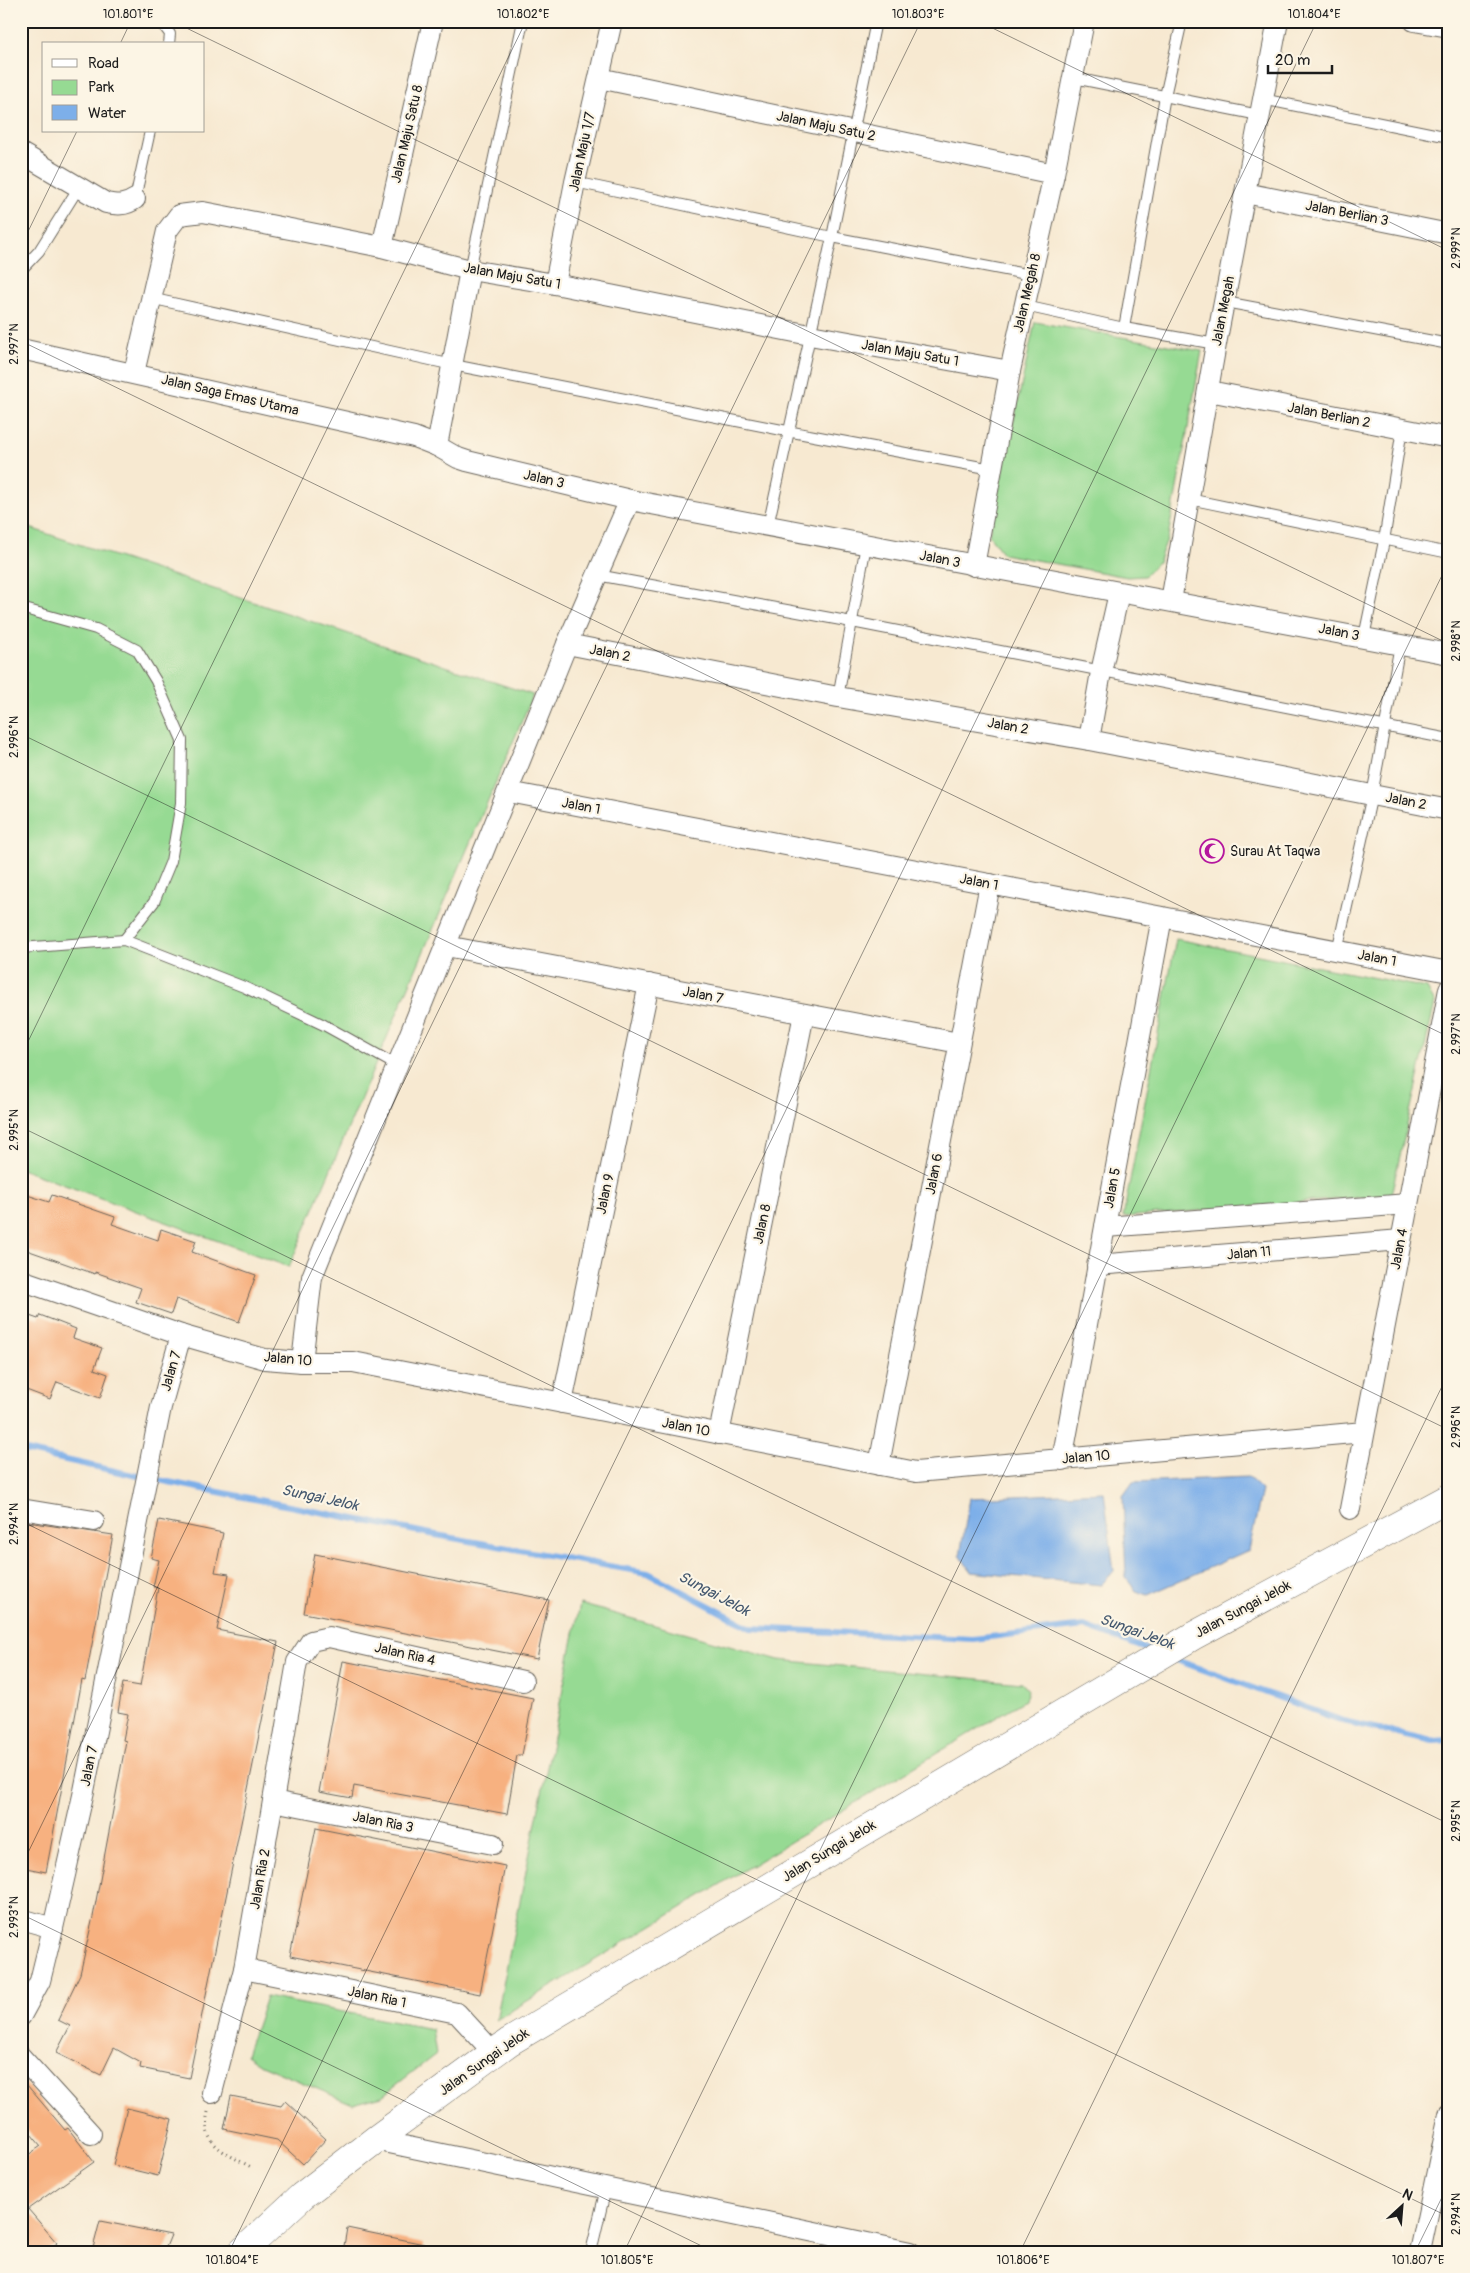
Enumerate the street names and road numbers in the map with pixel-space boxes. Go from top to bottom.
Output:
street label: Jalan Maju Satu 8 [387,83,427,185]
street label: Jalan Maju Satu 2 [775,107,877,145]
street label: Jalan Maju 1/7 [565,110,599,193]
street label: Jalan Berlian 3 [1304,197,1390,229]
street label: Jalan Megah 8 [1010,252,1044,334]
street label: Jalan Maju Satu 1 [462,259,562,293]
street label: Jalan Megah [1208,275,1238,347]
street label: Jalan Maju Satu 1 [860,336,960,370]
street label: Jalan Saga Emas Utama [160,371,300,419]
street label: Jalan Berlian 2 [1286,399,1372,431]
street label: Jalan 3 [522,466,566,492]
street label: Jalan 3 [918,547,962,571]
street label: Jalan 3 [1317,620,1361,644]
street label: Jalan 2 [588,641,632,665]
street label: Jalan 2 [986,714,1030,738]
street label: Jalan 2 [1384,789,1428,813]
street label: Jalan 1 [560,794,602,818]
street label: Jalan 1 [958,870,1000,894]
street label: Jalan 1 [1356,946,1398,970]
street label: Jalan 7 [681,983,725,1007]
street label: Jalan 6 [922,1152,946,1196]
street label: Jalan 5 [1100,1166,1124,1210]
street label: Jalan 9 [592,1172,618,1216]
street label: Jalan 8 [749,1202,775,1246]
street label: Jalan 4 [1387,1227,1411,1271]
street label: Jalan 11 [1226,1243,1272,1263]
street label: Jalan 7 [157,1348,185,1393]
street label: Jalan 10 [263,1348,313,1370]
street label: Jalan 10 [661,1414,711,1440]
street label: Jalan 10 [1061,1446,1111,1468]
street label: Jalan Sungai Jelok [1192,1577,1294,1641]
street label: Jalan Ria 4 [373,1639,437,1669]
street label: Jalan 7 [77,1744,101,1788]
street label: Jalan Ria 3 [351,1808,415,1836]
street label: Jalan Sungai Jelok [779,1816,879,1886]
street label: Jalan Ria 2 [246,1847,274,1911]
street label: Jalan Ria 1 [346,1983,408,2011]
street label: Jalan Sungai Jelok [436,2025,532,2099]

